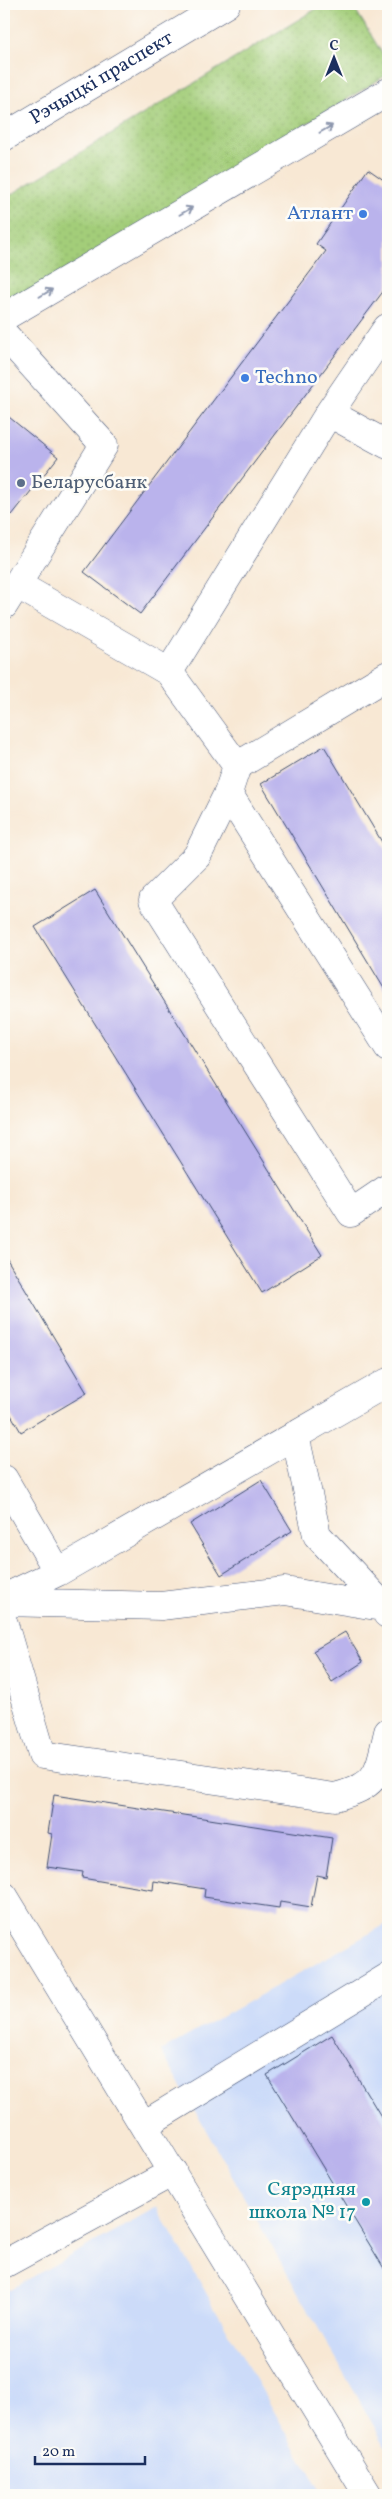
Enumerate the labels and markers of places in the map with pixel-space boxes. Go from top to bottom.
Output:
place label: Атлант [287,200,353,228]
marker: Атлант [357,208,369,220]
place label: Techno [255,364,318,392]
marker: Techno [239,372,251,384]
place label: Беларусбанк [31,469,148,497]
marker: Беларусбанк [15,477,27,489]
place label: Сярэдняя школа № 17 [249,2176,356,2227]
marker: Сярэдняя школа № 17 [360,2196,372,2208]

